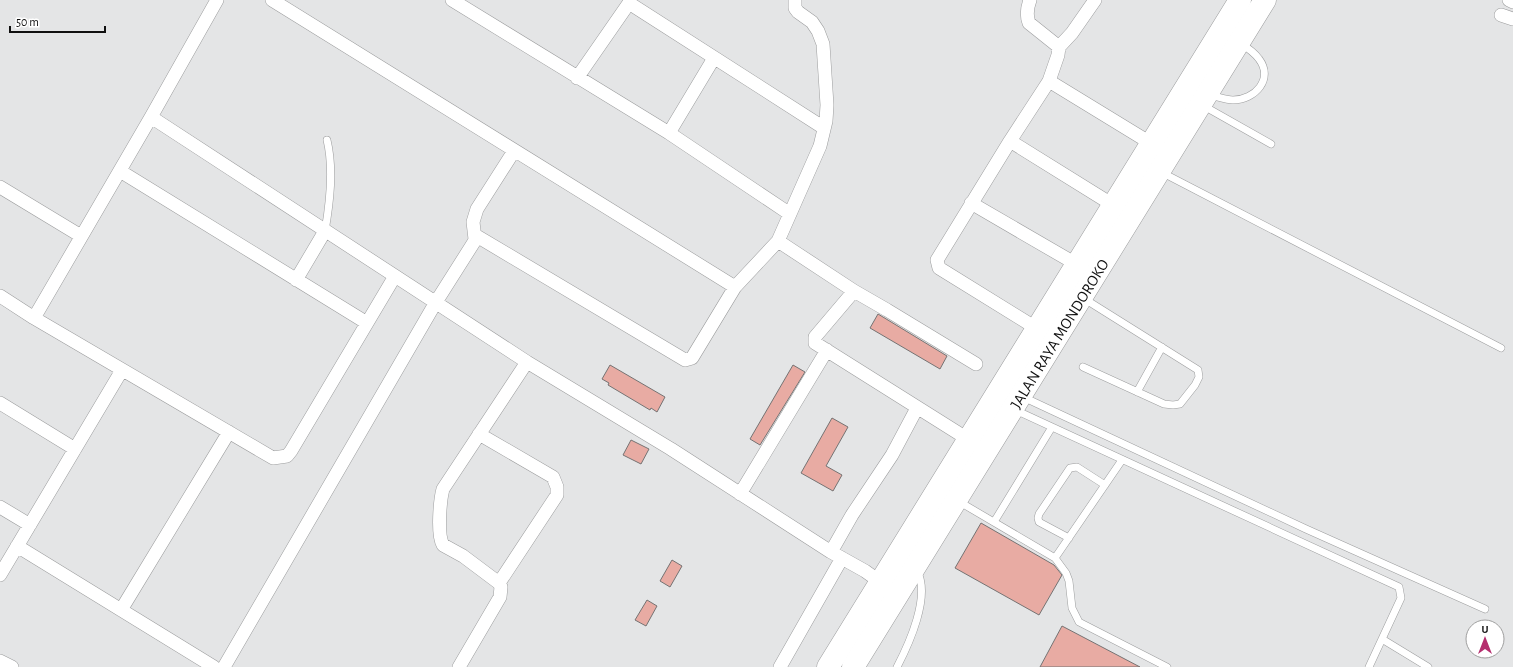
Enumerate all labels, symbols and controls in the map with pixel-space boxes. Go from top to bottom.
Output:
scale bar [10,8,105,34]
text: 50 m [16,16,39,28]
street label: JALAN RAYA MONDOROKO [1008,256,1112,412]
north arrow [1465,619,1505,659]
text: U [1481,624,1489,635]

